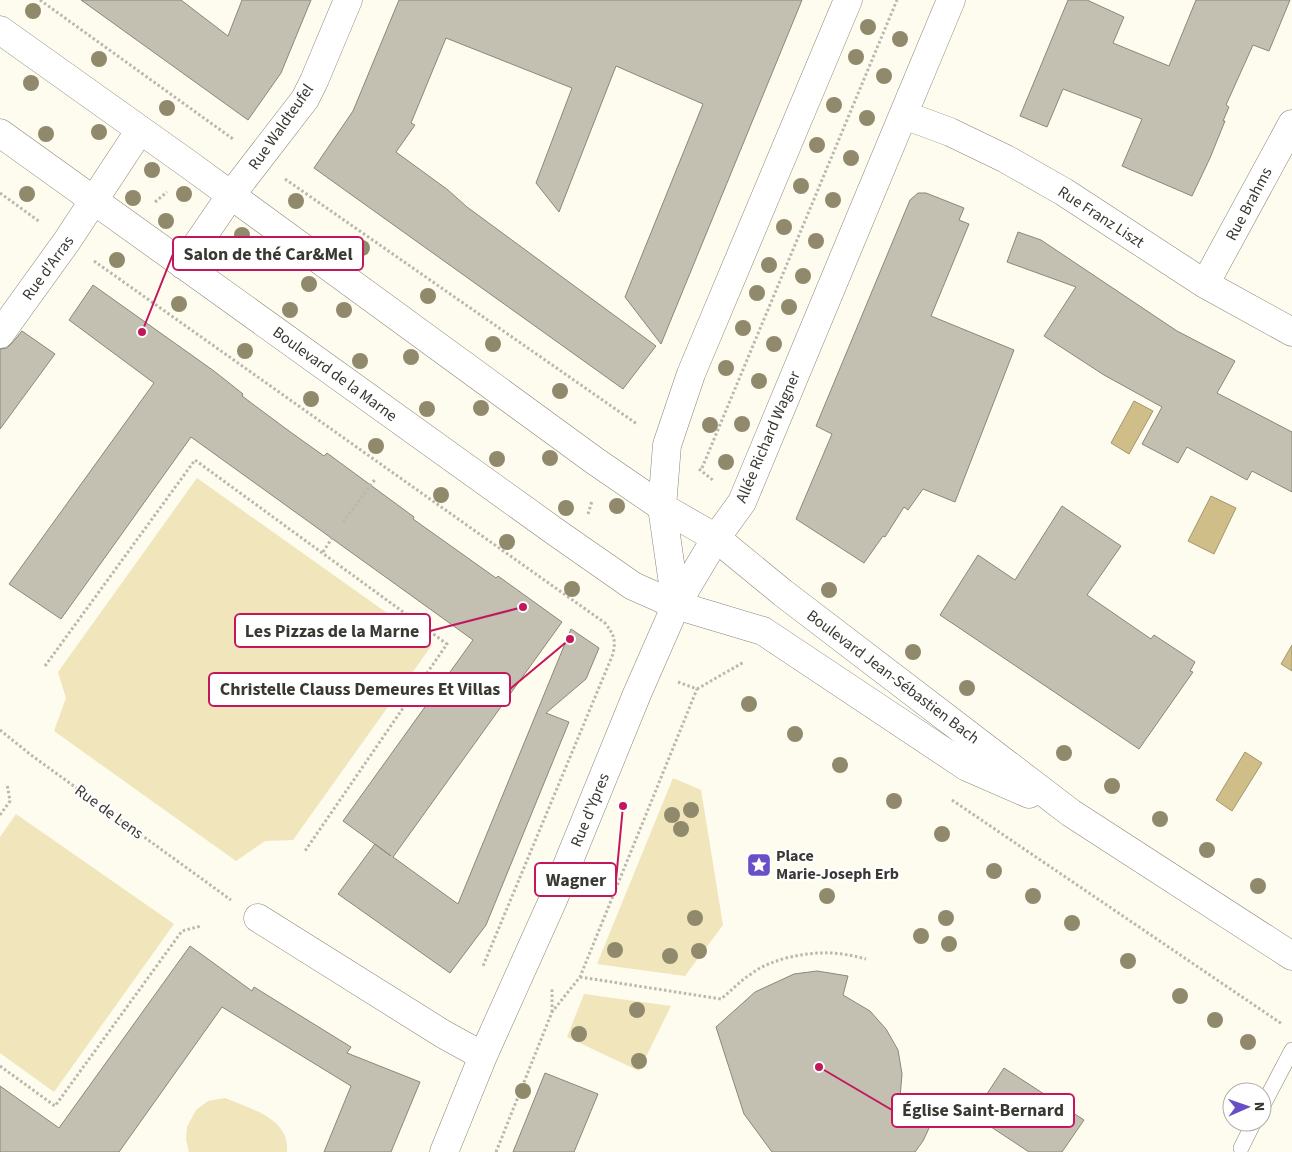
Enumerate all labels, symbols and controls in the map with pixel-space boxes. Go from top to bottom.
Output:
street label: Rue Waldteufel [243,79,319,175]
street label: Rue Brahms [1220,163,1278,245]
street label: Rue Franz Liszt [1053,181,1149,254]
street label: Rue d'Arras [17,231,79,305]
callout: Salon de thé Car&Mel [173,237,363,270]
text: Salon de thé Car&Mel [183,242,353,267]
street label: Boulevard de la Marne [268,321,402,427]
street label: Allée Richard Wagner [730,367,806,506]
street label: Boulevard Jean-Sébastien Bach [802,605,984,749]
callout: Les Pizzas de la Marne [235,614,430,647]
text: Les Pizzas de la Marne [245,619,419,644]
callout: Christelle Clauss Demeures Et Villas [209,673,510,706]
text: Christelle Clauss Demeures Et Villas [220,677,500,702]
street label: Rue d'Ypres [565,770,615,850]
street label: Rue de Lens [70,780,148,845]
place label: Place Marie-Joseph Erb [776,845,899,885]
place icon: Place Marie-Joseph Erb [746,852,772,878]
callout: Wagner [535,863,616,896]
text: Wagner [546,868,607,893]
north arrow [1222,1082,1272,1132]
callout: Église Saint-Bernard [892,1094,1074,1127]
text: Église Saint-Bernard [902,1098,1064,1123]
text: N [1249,1102,1269,1112]

